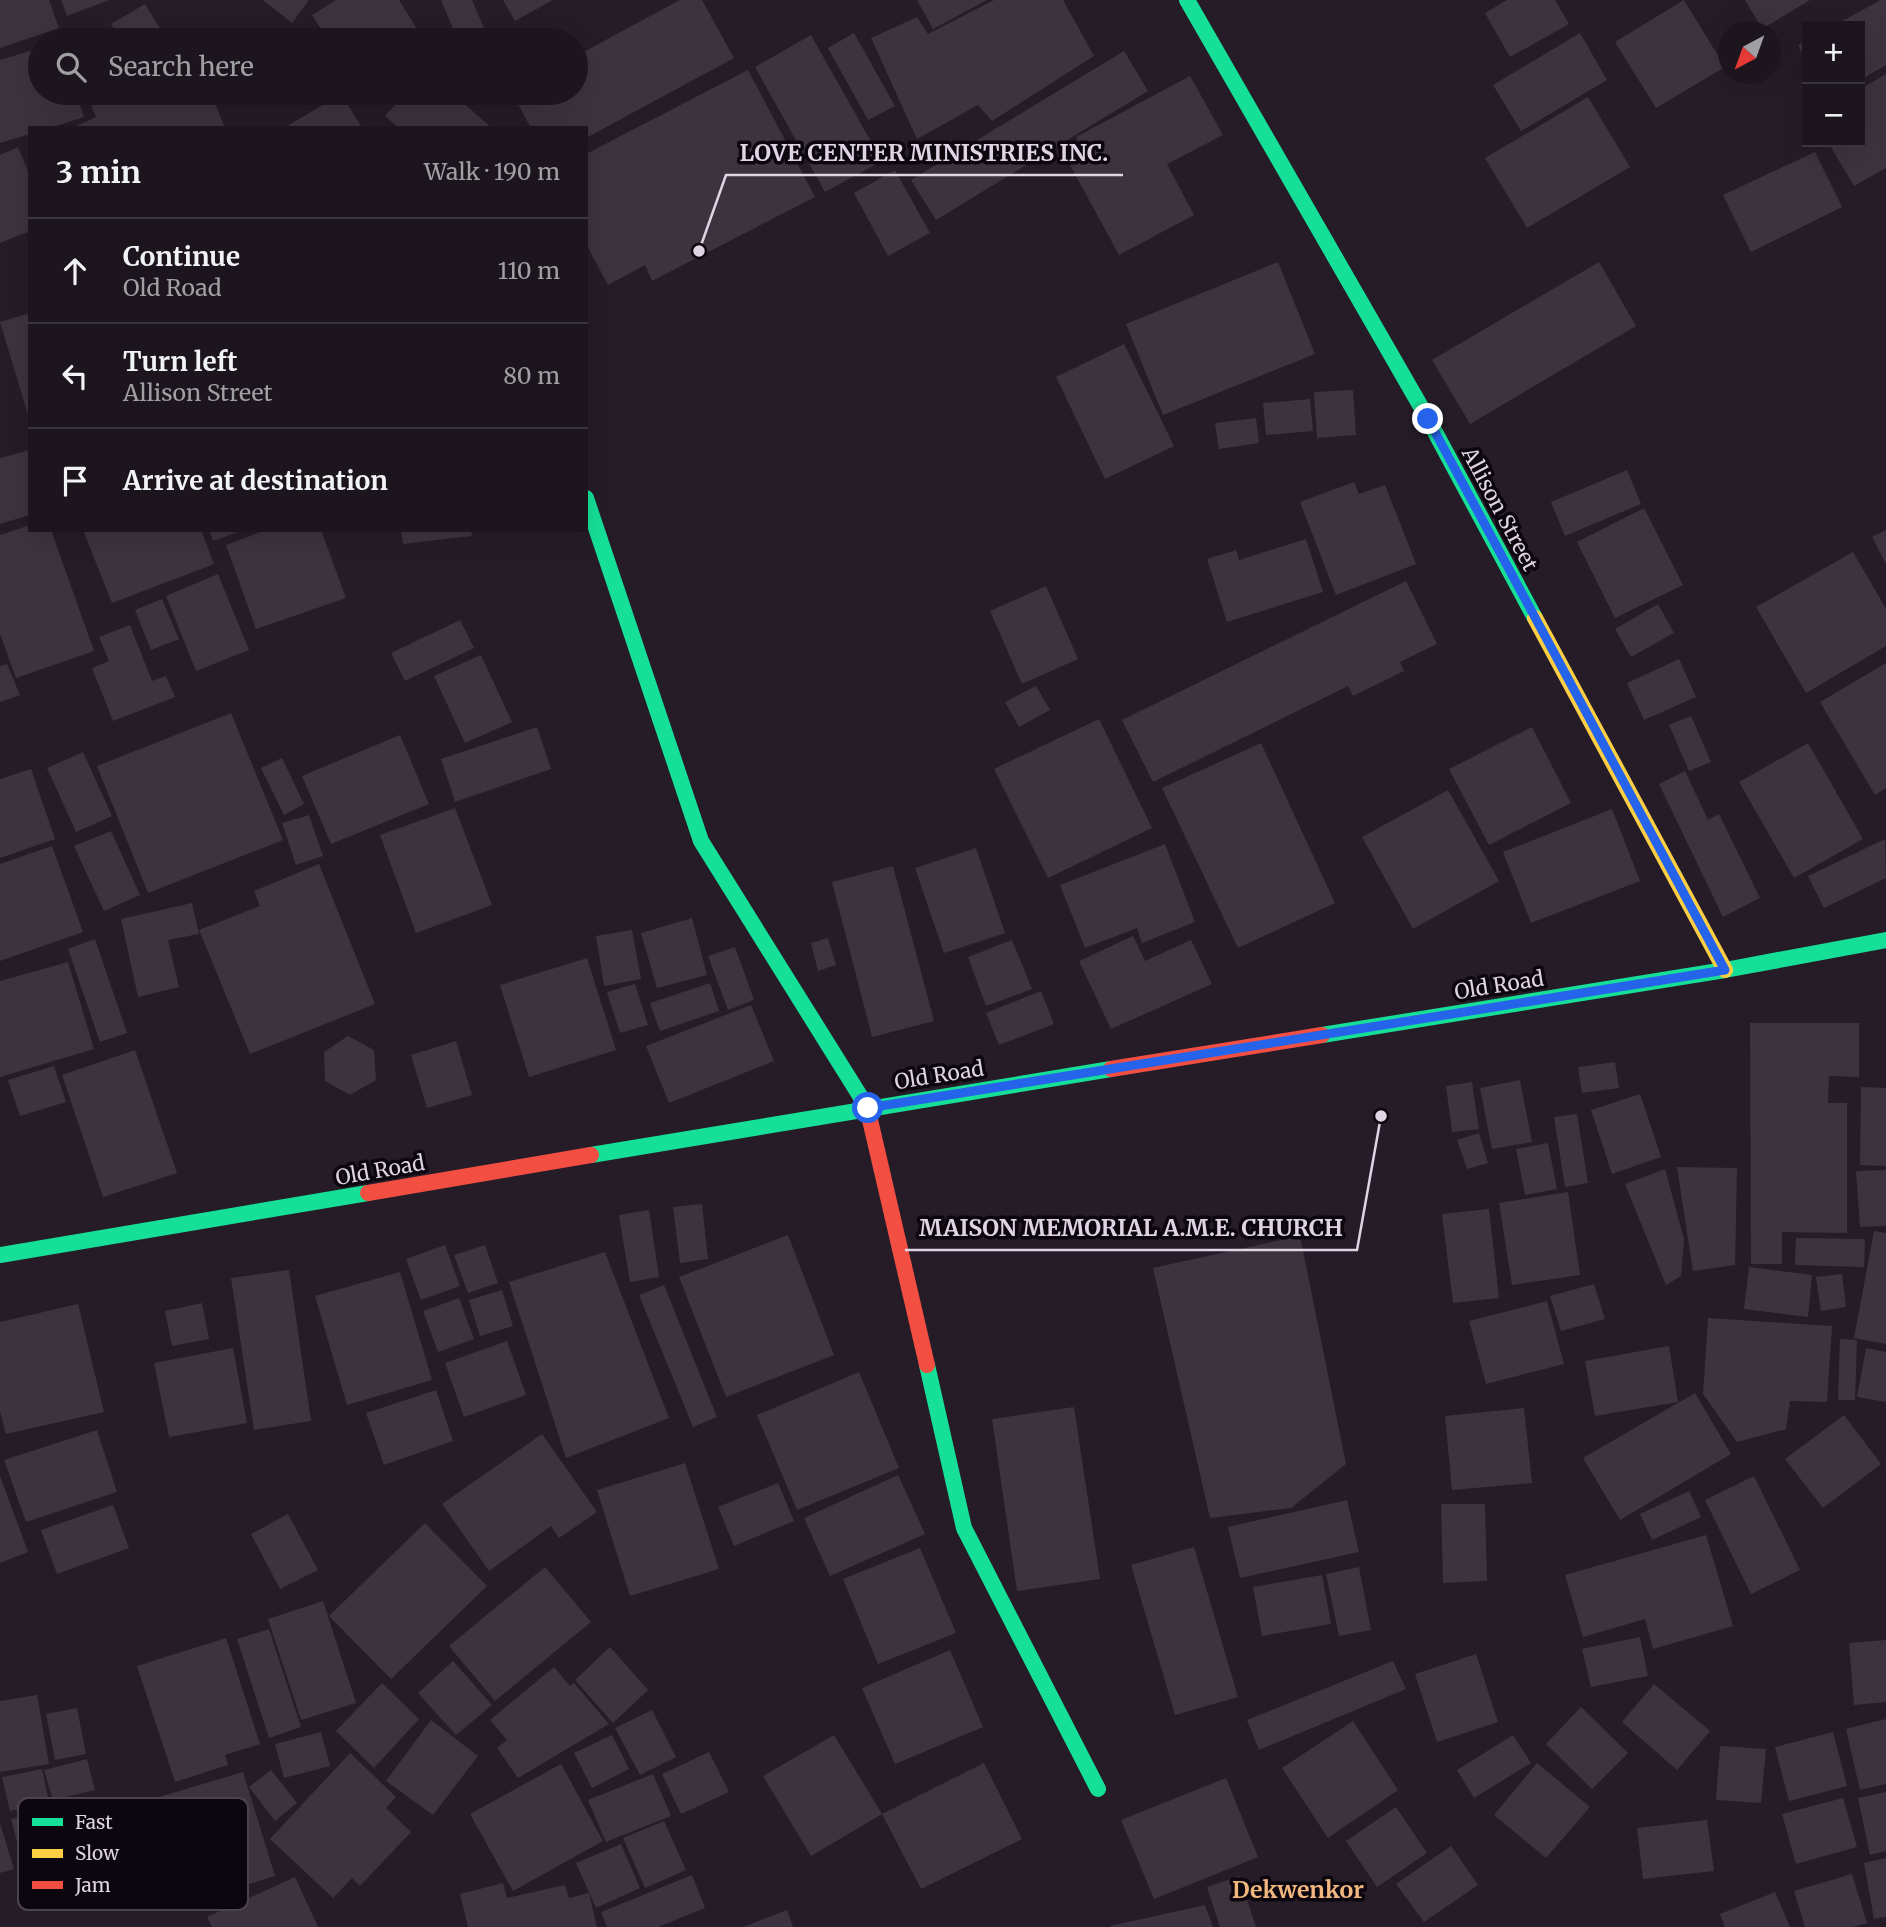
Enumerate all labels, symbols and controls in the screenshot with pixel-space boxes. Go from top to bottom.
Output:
north arrow [1718,21,1781,84]
map controls [1802,21,1865,147]
button: + [1802,21,1865,84]
search box [28,28,588,105]
icon: search [52,48,90,86]
text: Search here [108,50,254,83]
button: − [1802,84,1865,147]
callout: LOVE CENTER MINISTRIES INC. [726,131,1123,175]
text: LOVE CENTER MINISTRIES INC. [740,138,1108,167]
text: 3 min [56,153,141,191]
text: Walk · 190 m [424,157,560,186]
text: Continue [123,240,240,273]
icon: ahead [56,252,94,290]
text: 110 m [498,256,560,285]
text: Old Road [123,273,222,302]
text: Turn left [123,345,237,378]
icon: left [56,357,94,395]
text: 80 m [503,361,560,390]
text: Allison Street [123,378,272,407]
route end [1412,403,1443,434]
street label: Allison Street [1456,442,1544,576]
icon: arrive [56,462,94,500]
text: Arrive at destination [123,464,388,497]
street label: Old Road [1452,965,1546,1005]
street label: Old Road [892,1055,986,1095]
route start [852,1092,883,1123]
street label: Old Road [333,1149,427,1191]
callout: MAISON MEMORIAL A.M.E. CHURCH [905,1206,1357,1250]
text: MAISON MEMORIAL A.M.E. CHURCH [919,1213,1343,1242]
legend [18,1798,248,1910]
text: Fast [75,1810,113,1834]
text: Slow [75,1841,120,1865]
text: Jam [74,1873,111,1897]
district label: Dekwenkor [1232,1875,1364,1904]

